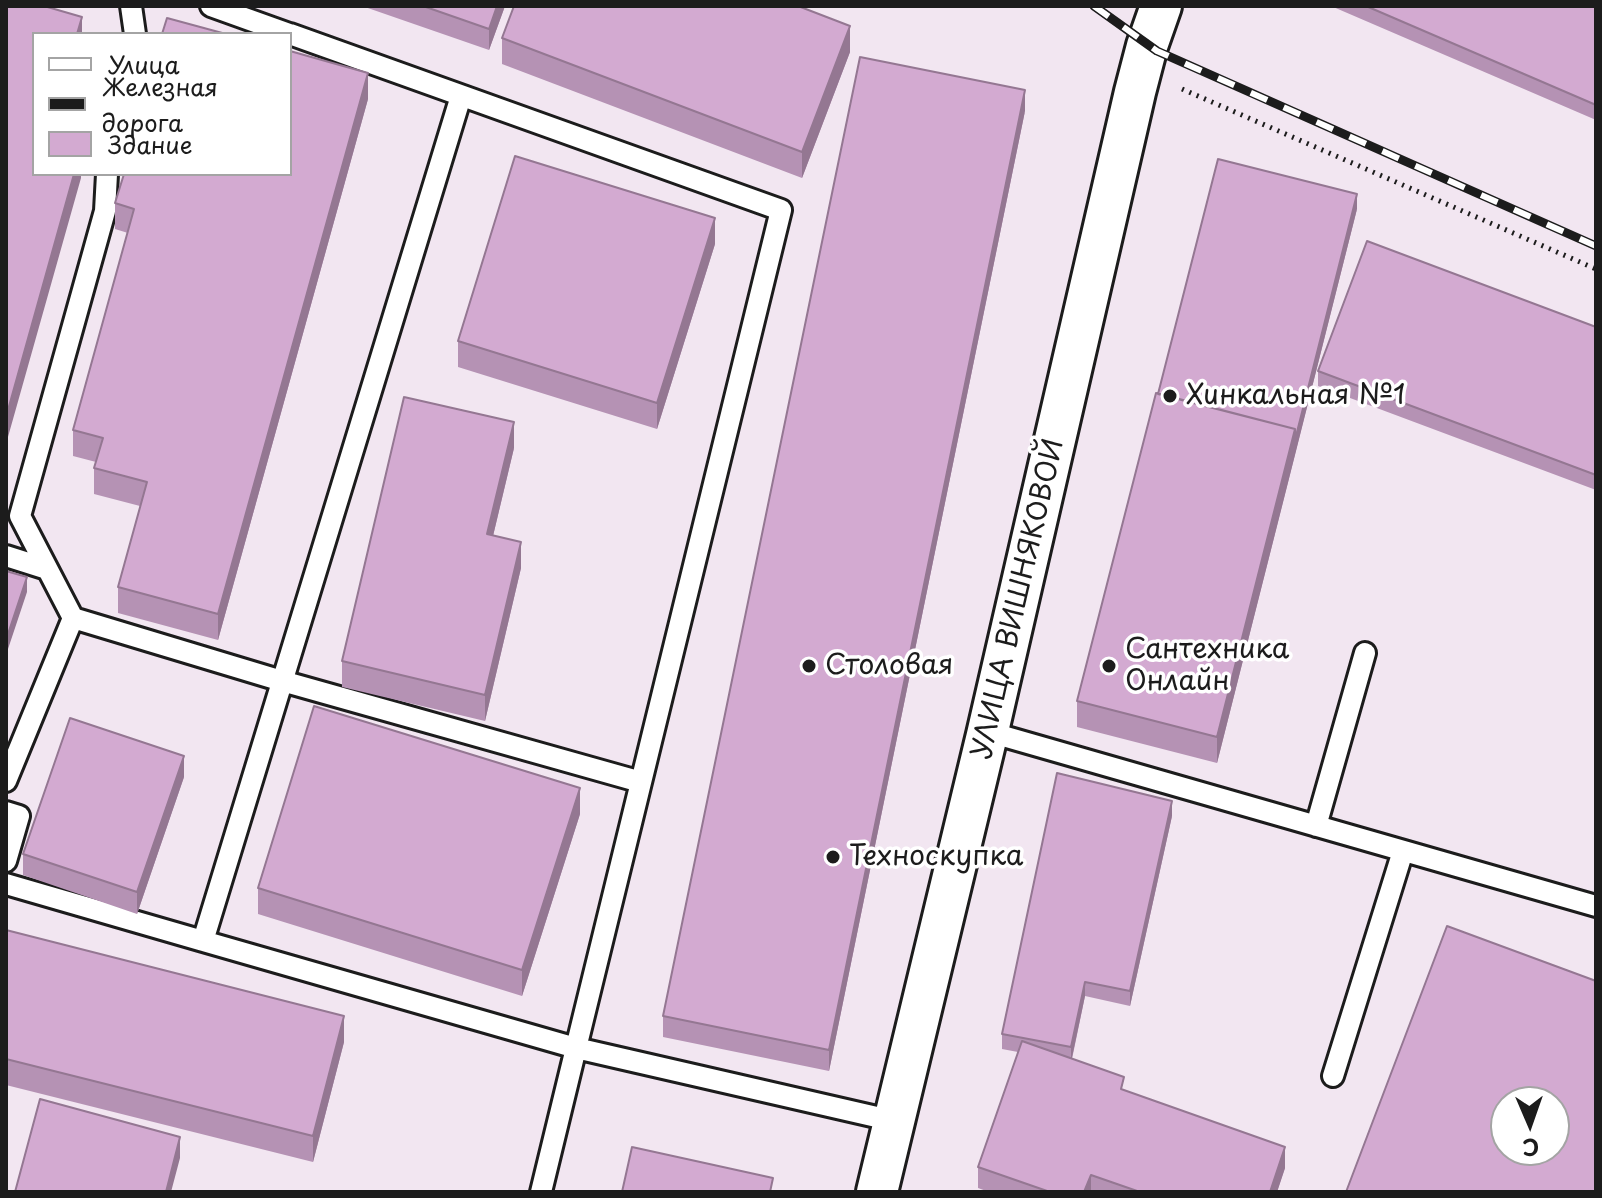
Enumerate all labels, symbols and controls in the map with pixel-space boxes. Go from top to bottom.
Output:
legend [32,32,292,176]
text: Улица [108,46,180,82]
text: Железная дорога [102,68,218,140]
text: Здание [108,126,193,162]
place label: Хинкальная №1 [1186,379,1406,413]
marker: Хинкальная №1 [1161,387,1179,405]
street label: УЛИЦА ВИШНЯКОВОЙ [966,436,1072,762]
place label: Сантехника Онлайн [1125,633,1289,699]
place label: Столовая [825,649,953,683]
marker: Столовая [800,657,818,675]
marker: Сантехника Онлайн [1100,657,1118,675]
place label: Техноскупка [849,840,1023,874]
marker: Техноскупка [824,848,842,866]
north arrow [1490,1086,1570,1166]
text: С [1522,1132,1540,1165]

